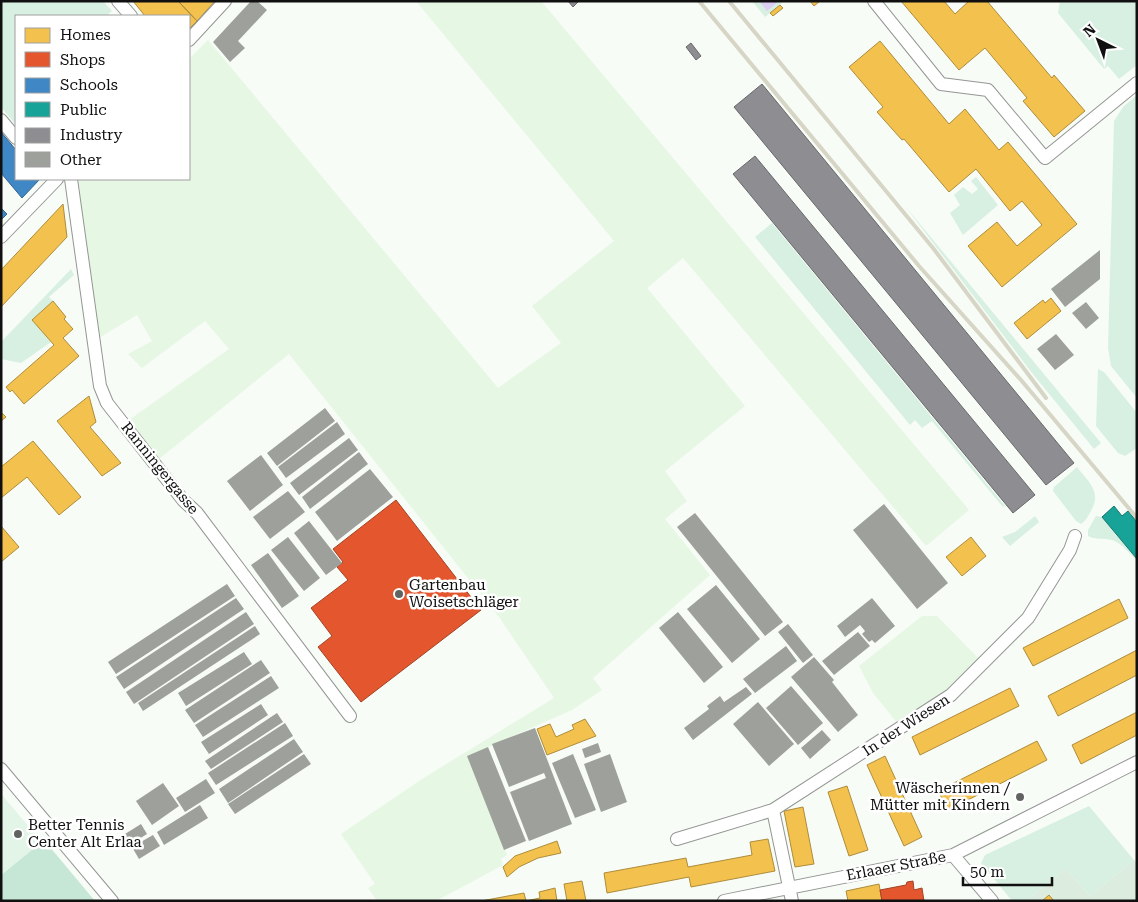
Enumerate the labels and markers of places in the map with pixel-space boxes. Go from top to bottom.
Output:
place label: Gartenbau Woisetschläger [409,576,519,611]
marker: Gartenbau Woisetschläger [393,588,405,600]
place label: Wäscherinnen / Mütter mit Kindern [870,779,1011,814]
marker: Wäscherinnen / Mütter mit Kindern [1014,791,1026,803]
place label: Better Tennis Center Alt Erlaa [28,816,142,851]
marker: Better Tennis Center Alt Erlaa [12,828,24,840]

